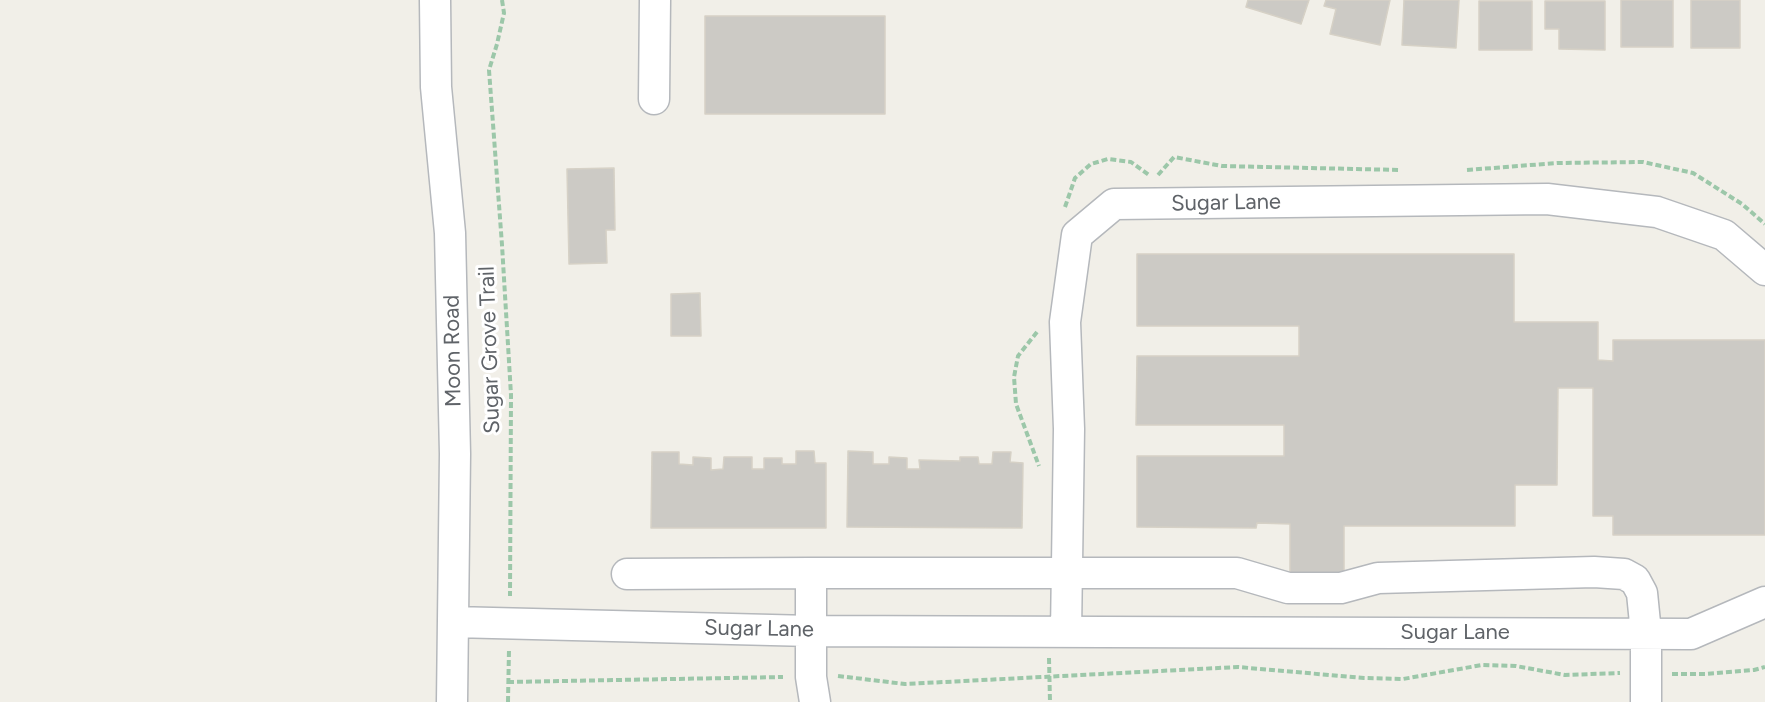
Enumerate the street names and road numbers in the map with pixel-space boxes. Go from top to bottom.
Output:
street label: Sugar Lane [1171,189,1281,217]
street label: Sugar Grove Trail [474,266,506,434]
street label: Moon Road [439,295,467,407]
street label: Sugar Lane [704,615,814,643]
street label: Sugar Lane [1400,620,1510,646]

